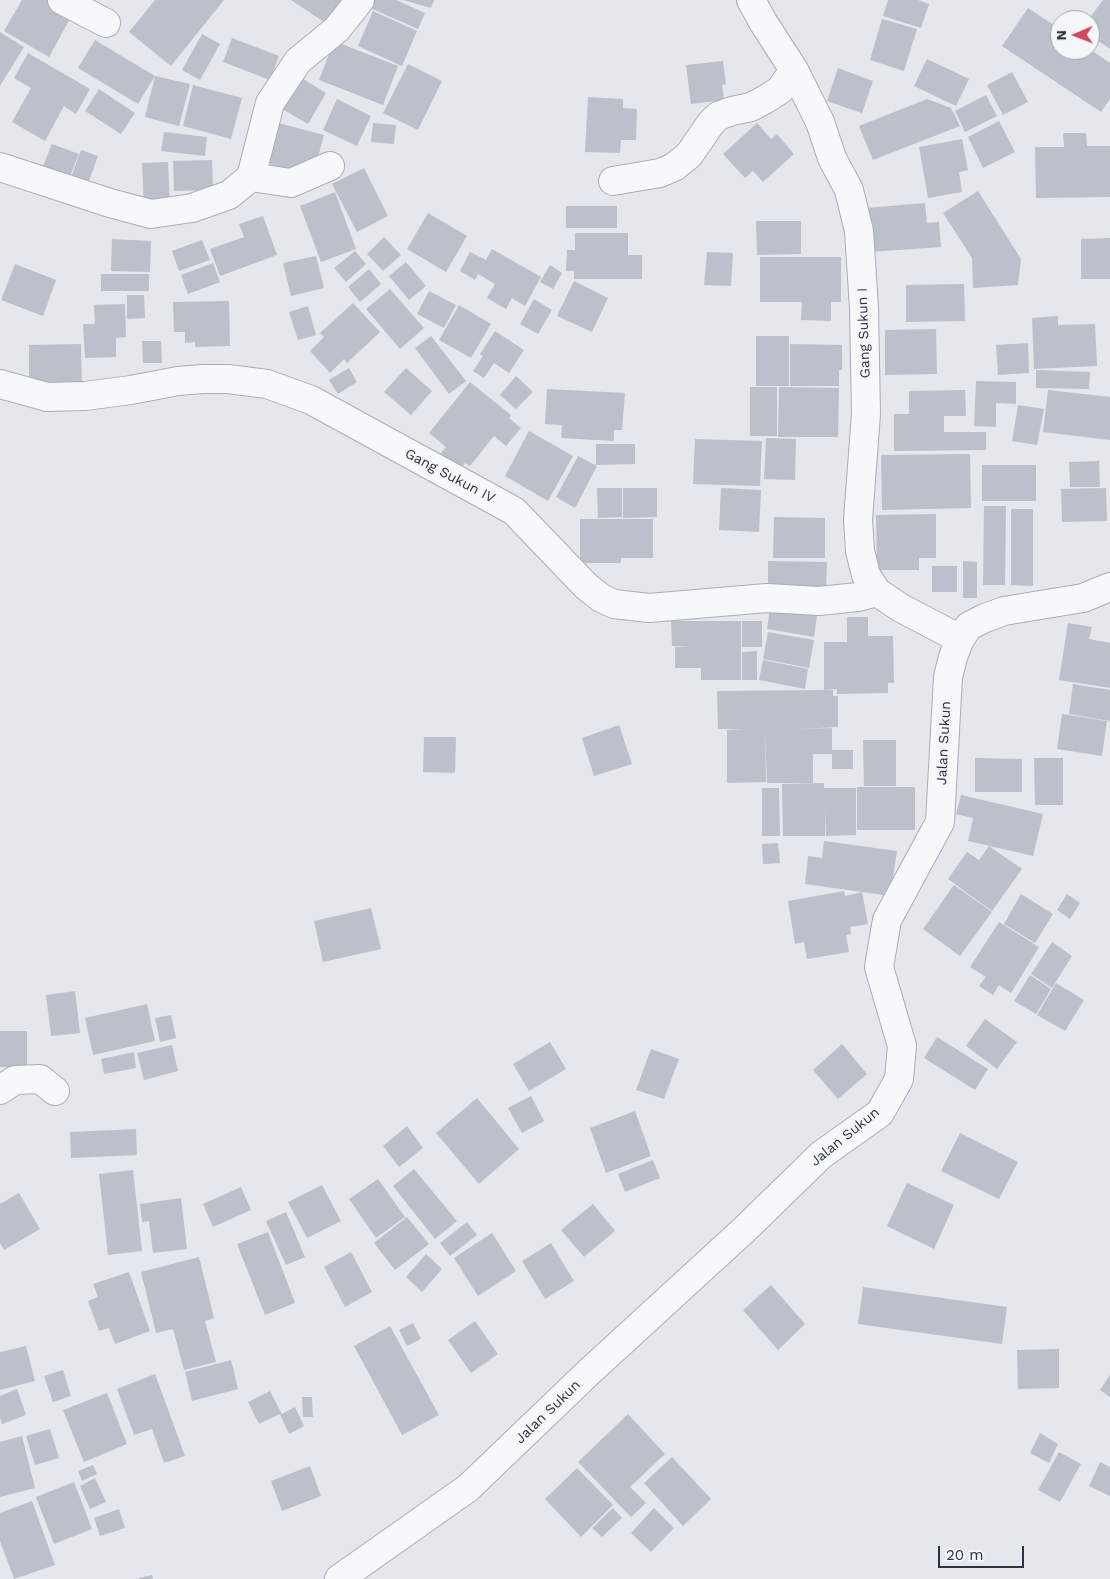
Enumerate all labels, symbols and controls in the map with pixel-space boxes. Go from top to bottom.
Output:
north arrow [1050,10,1100,60]
text: N [1053,30,1069,41]
street label: Gang Sukun I [854,287,874,379]
street label: Gang Sukun IV [402,445,498,507]
street label: Jalan Sukun [933,701,955,785]
street label: Jalan Sukun [807,1104,883,1170]
street label: Jalan Sukun [512,1377,584,1447]
scale bar [940,1536,1026,1568]
text: 20 m [946,1546,984,1564]

